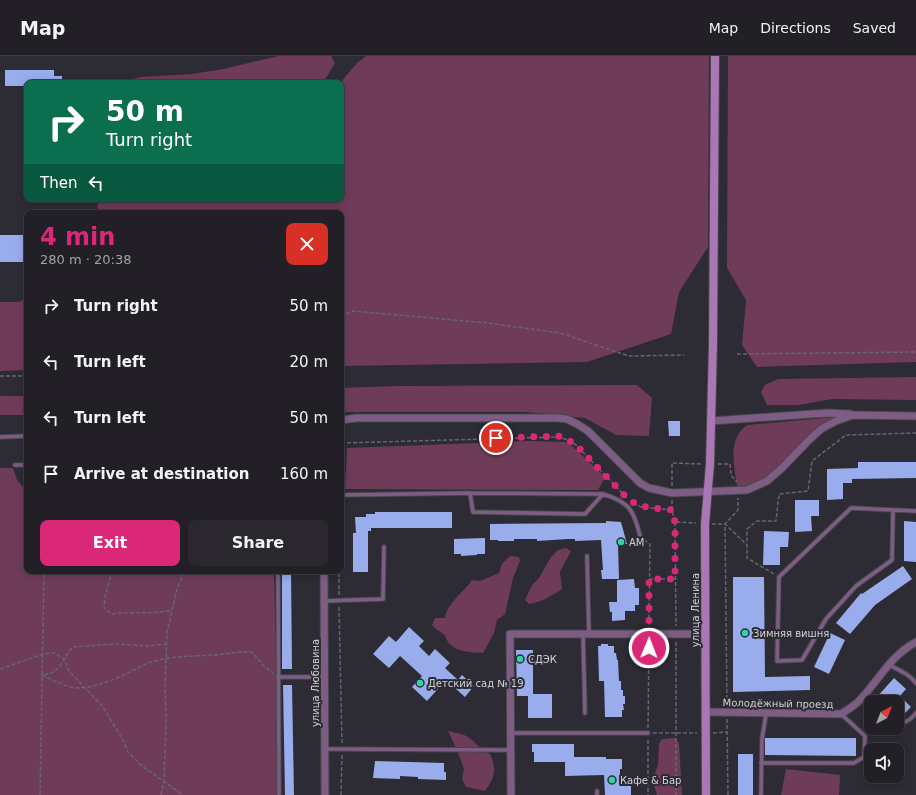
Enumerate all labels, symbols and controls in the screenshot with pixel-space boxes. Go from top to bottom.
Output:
text: Map [20,17,65,39]
text: Map [709,20,738,36]
text: Directions [760,20,831,36]
text: Saved [853,20,896,36]
text: 50 m [106,95,184,128]
icon: right [40,96,92,148]
text: Turn right [106,129,192,150]
icon: left [85,172,107,194]
text: Then [40,174,77,192]
text: 4 min [40,223,115,251]
button: close [286,223,328,265]
text: 280 m · 20:38 [40,252,131,267]
icon: right [40,295,62,317]
text: Turn right [74,297,158,315]
text: 50 m [290,297,328,315]
icon: left [40,351,62,373]
text: Turn left [74,353,146,371]
text: 20 m [290,353,328,371]
icon: left [40,407,62,429]
text: Turn left [74,409,146,427]
text: 50 m [290,409,328,427]
pin [479,421,513,455]
icon: arrive [485,427,507,449]
icon: arrive [40,463,62,485]
text: Arrive at destination [74,465,249,483]
text: 160 m [280,465,328,483]
button: Exit [40,520,180,566]
button: Share [188,520,328,566]
marker: АМ [616,537,626,547]
place label: АМ [629,537,644,548]
street label: улица Ленина [690,573,701,647]
position arrow [628,627,670,669]
marker: Зимняя вишня [740,628,750,638]
place label: Зимняя вишня [753,628,829,639]
street label: улица Любовина [310,639,321,727]
marker: СДЭК [515,654,525,664]
place label: СДЭК [528,654,557,665]
marker: Детский сад № 19 [415,678,425,688]
place label: Детский сад № 19 [428,678,524,689]
north arrow [864,695,904,735]
map controls [864,695,904,783]
street label: Молодёжный проезд [722,697,834,710]
button: sound [864,743,904,783]
marker: Кафе & Бар [607,775,617,785]
place label: Кафе & Бар [620,775,681,786]

